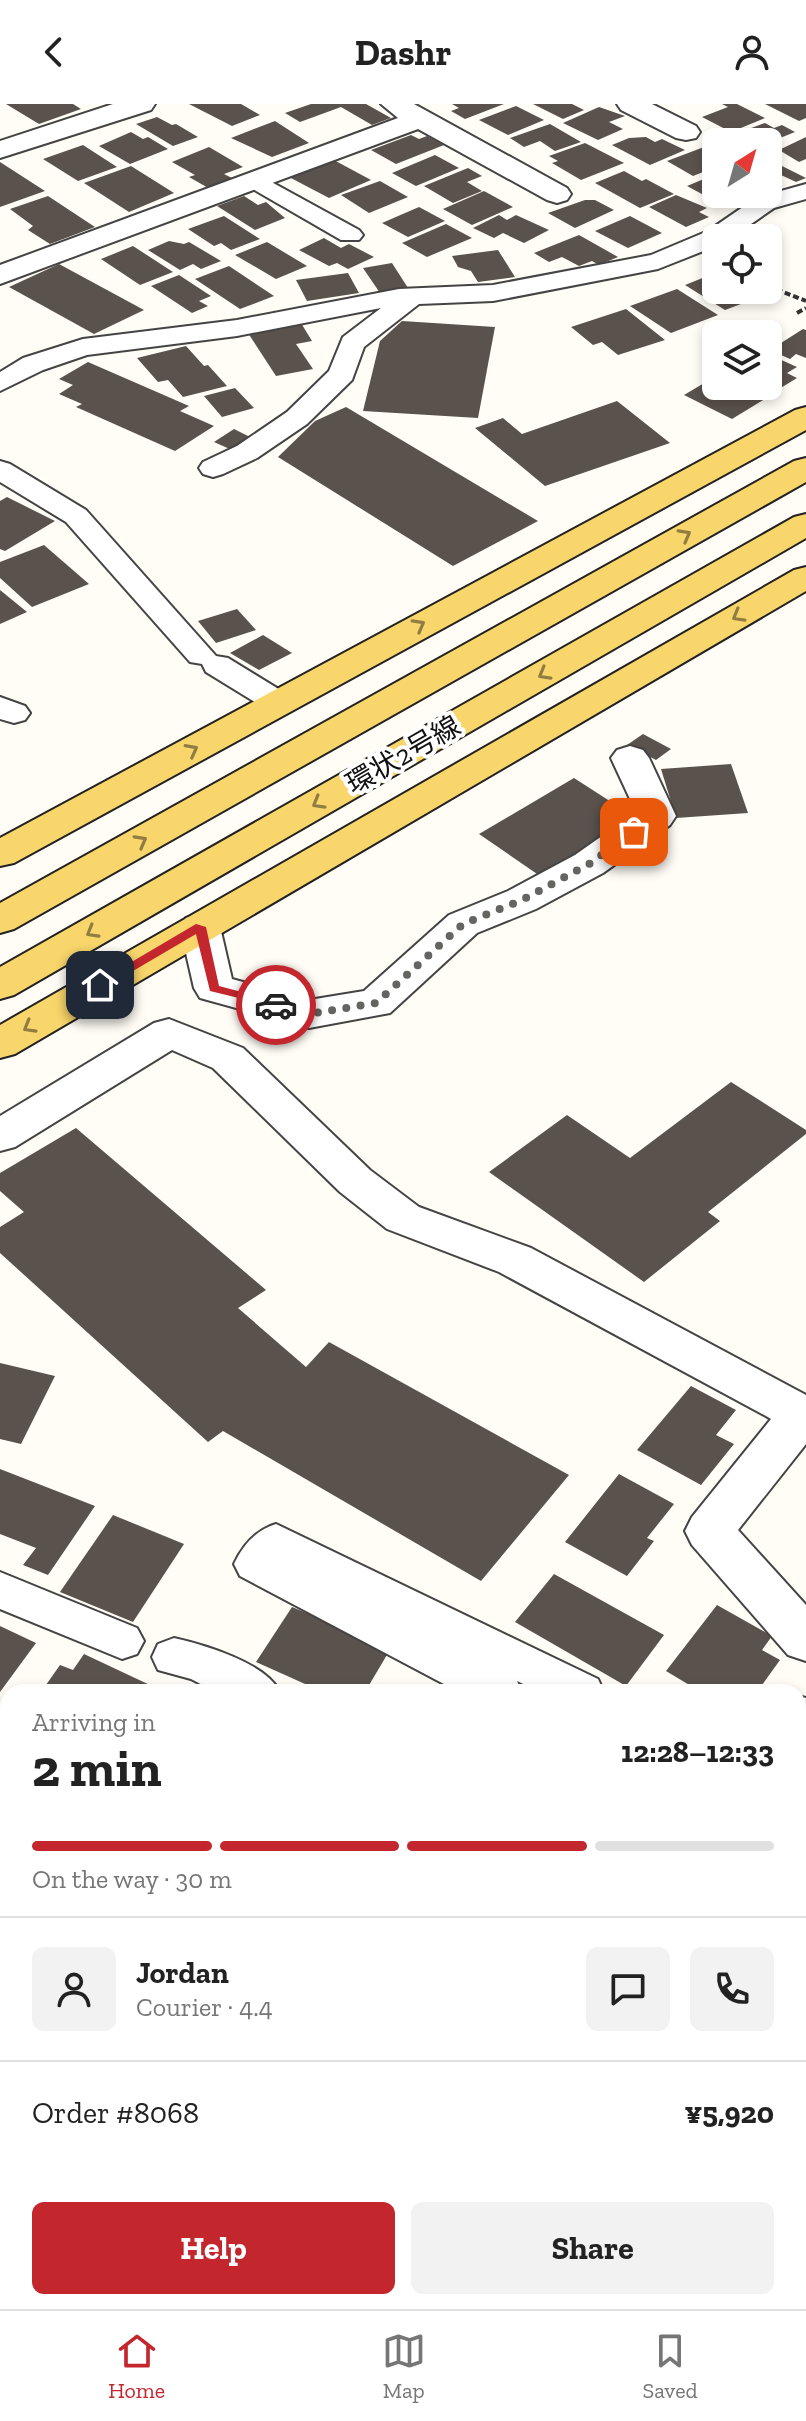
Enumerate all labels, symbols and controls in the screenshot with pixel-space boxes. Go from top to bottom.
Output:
icon: back [32,30,76,74]
icon: person [730,30,774,74]
text: Dashr [355,31,451,74]
north arrow [702,128,782,208]
map controls [702,128,782,400]
button: locate [702,224,782,304]
button: layers [702,320,782,400]
one-way arrow [677,529,691,545]
one-way arrow [733,606,747,622]
one-way arrow [411,619,425,635]
one-way arrow [538,664,553,680]
street label: 環状2号線 [340,709,466,801]
one-way arrow [183,745,198,760]
one-way arrow [312,793,327,809]
pin [600,798,668,866]
icon: bag [612,810,656,854]
one-way arrow [132,835,147,851]
one-way arrow [87,922,101,938]
pin [66,951,134,1019]
icon: home [78,963,122,1007]
courier [236,965,316,1045]
icon: car [254,983,298,1027]
one-way arrow [23,1017,38,1033]
text: Arriving in [32,1706,155,1738]
text: 12:28–12:33 [621,1734,774,1770]
text: 2 min [32,1737,162,1799]
text: On the way · 30 m [32,1863,232,1895]
button: person [32,1947,116,2031]
button: chat [586,1947,670,2031]
button: phone [690,1947,774,2031]
text: Jordan [136,1955,229,1991]
text: Courier · 4.4 [136,1991,273,2023]
text: Order #8068 [32,2095,199,2131]
text: ¥5,920 [684,2095,774,2131]
button: Help [32,2202,395,2294]
button: Share [411,2202,774,2294]
tab: Home [108,2329,165,2404]
tab: Map [382,2329,426,2404]
tab: Saved [642,2329,698,2404]

